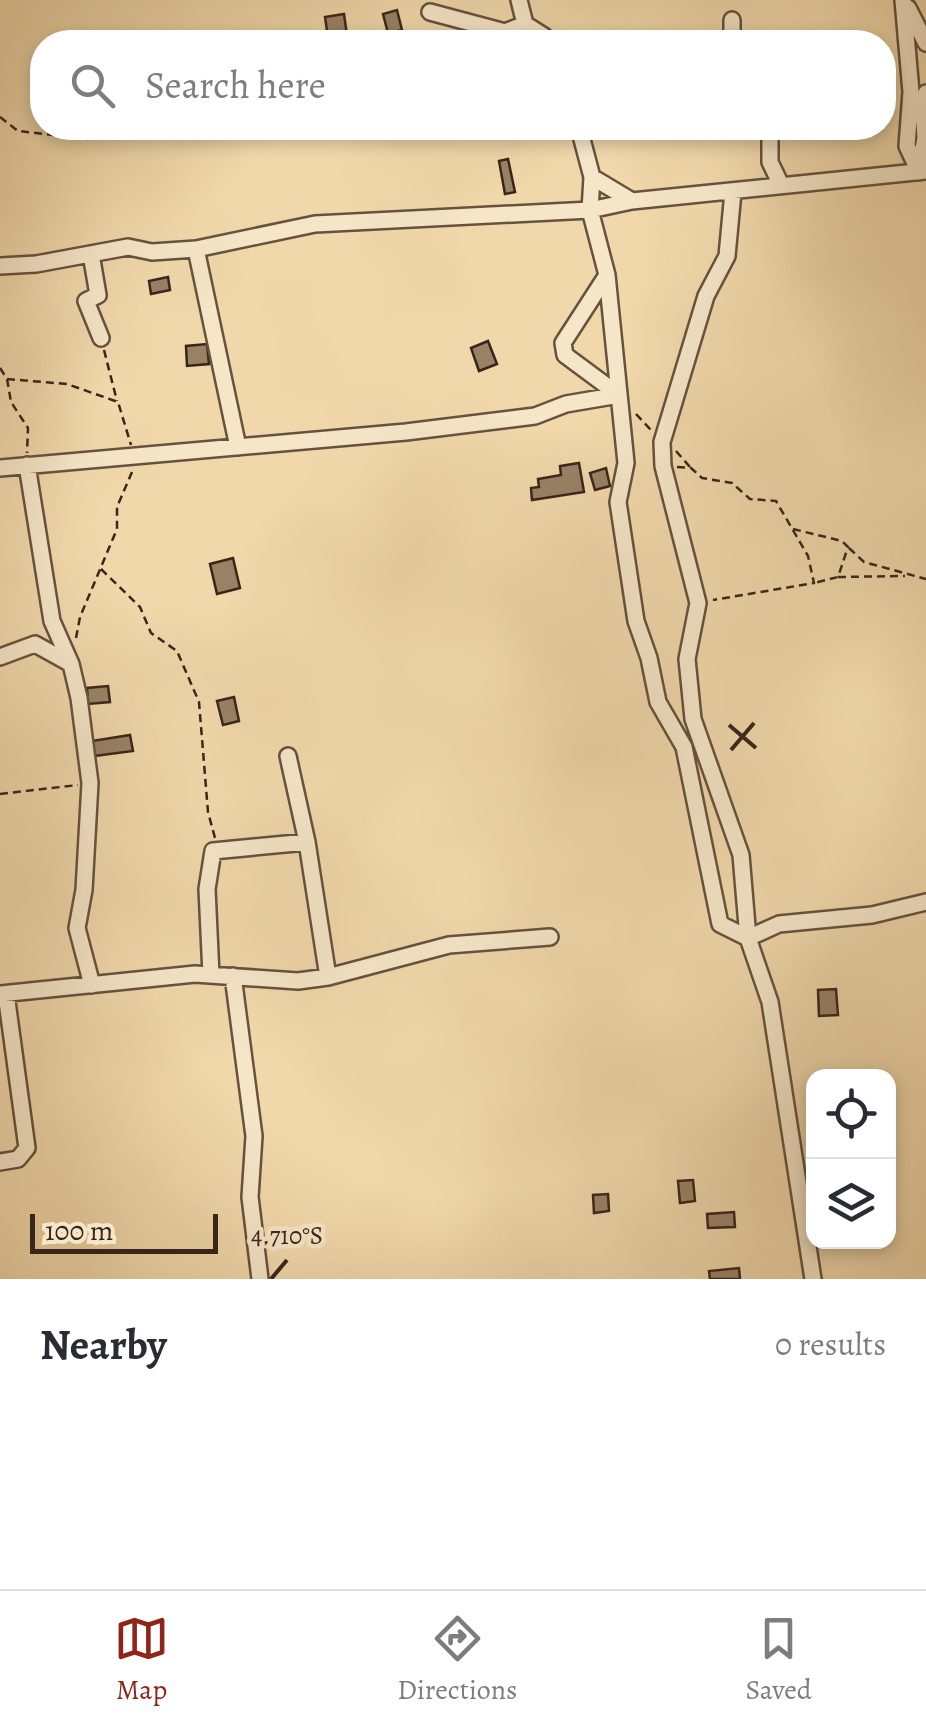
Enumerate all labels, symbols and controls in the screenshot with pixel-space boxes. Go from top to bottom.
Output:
search box [30,30,896,140]
icon: search [65,58,120,113]
text: Search here [145,59,326,111]
map controls [806,1069,896,1249]
button: locate [806,1069,896,1159]
button: layers [806,1159,896,1249]
scale bar [30,1209,218,1254]
text: 100 m [45,1212,113,1250]
text: 4.710°S [251,1219,323,1253]
text: Nearby [40,1316,167,1373]
text: 0 results [775,1322,886,1366]
tab: Map [114,1611,169,1709]
tab: Directions [397,1611,517,1709]
tab: Saved [746,1611,812,1709]

